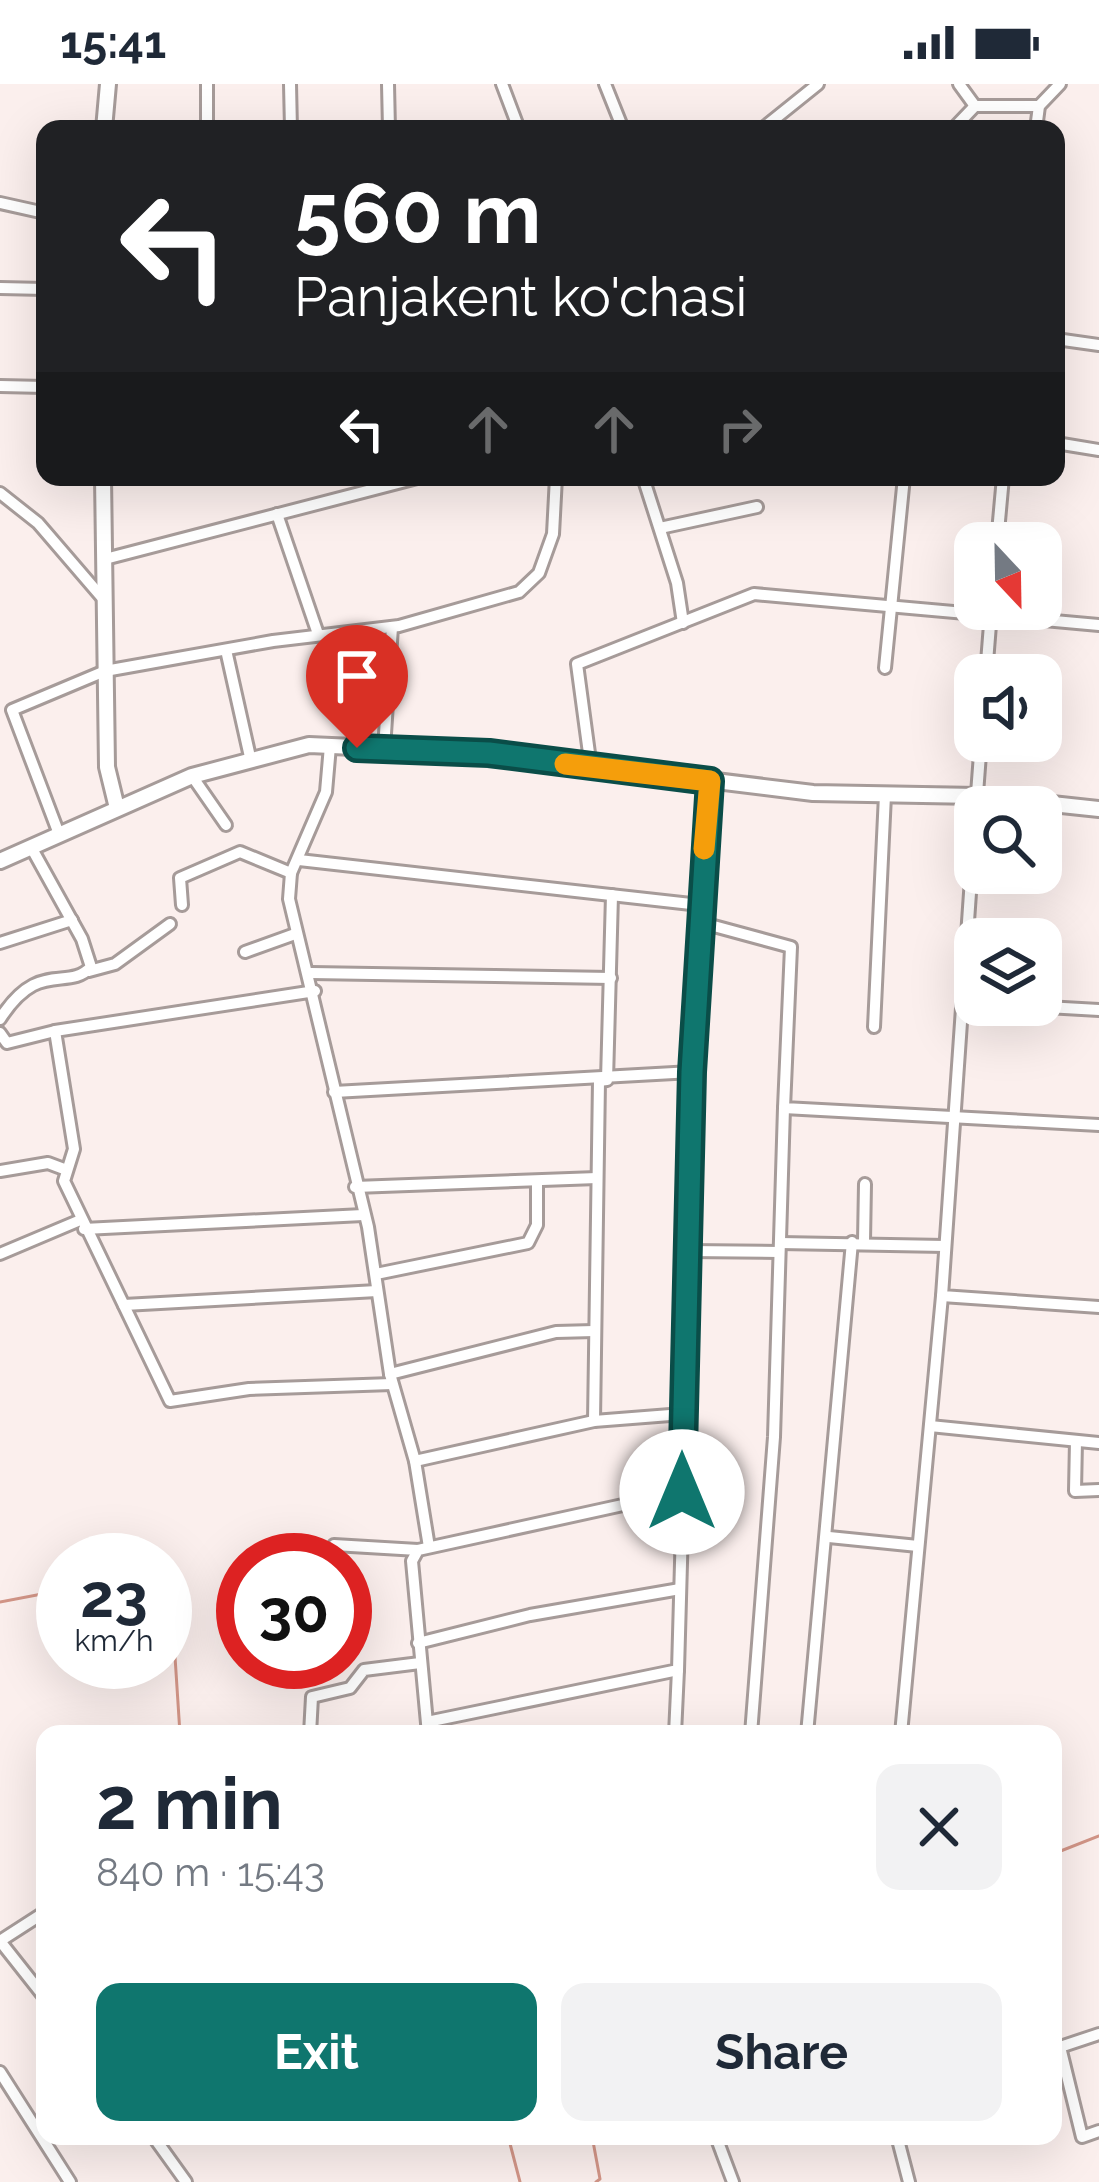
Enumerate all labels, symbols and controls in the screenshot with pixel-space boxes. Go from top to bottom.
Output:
text: 15:41 [60,16,166,69]
text: 560 m [294,164,541,263]
icon: left [96,168,252,324]
text: Panjakent ko'chasi [294,265,747,329]
icon: left [329,396,395,462]
icon: ahead [455,396,521,462]
icon: ahead [581,396,647,462]
icon: right [707,396,773,462]
north arrow [954,522,1062,630]
map controls [954,522,1062,1026]
pin [306,625,408,748]
icon: arrive [324,643,390,709]
button: sound [954,654,1062,762]
button: search [954,786,1062,894]
button: layers [954,918,1062,1026]
position arrow [619,1429,745,1555]
speed limit sign: 30 [216,1533,372,1689]
text: 23 [80,1561,148,1631]
text: km/h [74,1623,154,1658]
text: 2 min [96,1761,283,1846]
button: close [876,1764,1002,1890]
text: 840 m · 15:43 [96,1849,325,1895]
button: Exit [96,1983,537,2121]
button: Share [561,1983,1002,2121]

